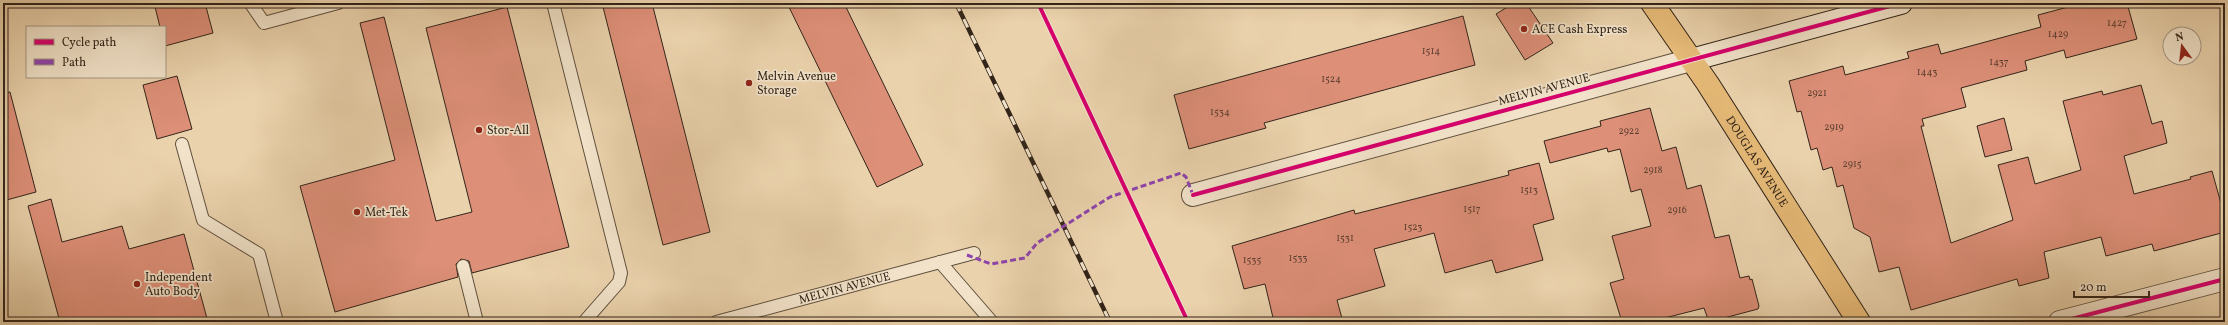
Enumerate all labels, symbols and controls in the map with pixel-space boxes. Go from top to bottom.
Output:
house number: 1427 [2107,16,2127,30]
place label: ACE Cash Express [1532,22,1628,38]
marker: ACE Cash Express [1519,24,1529,34]
legend [26,26,166,78]
north arrow [2162,26,2202,66]
house number: 1429 [2048,27,2068,41]
text: N [2174,30,2186,46]
text: Cycle path [62,35,117,51]
house number: 1514 [1422,44,1440,58]
text: Path [62,55,86,71]
house number: 1437 [1989,55,2009,69]
house number: 1443 [1917,65,1937,79]
place label: Melvin Avenue Storage [757,69,836,99]
street label: MELVIN AVENUE [1497,70,1592,110]
house number: 1524 [1321,72,1341,86]
marker: Melvin Avenue Storage [744,78,754,88]
house number: 2921 [1807,86,1827,100]
house number: 1534 [1210,105,1230,119]
street label: DOUGLAS AVENUE [1721,113,1791,210]
house number: 2919 [1824,120,1844,134]
place label: Stor-All [487,123,529,139]
house number: 2922 [1618,124,1640,138]
marker: Stor-All [474,125,484,135]
house number: 2915 [1842,157,1862,171]
house number: 2918 [1643,163,1663,177]
house number: 1513 [1520,183,1538,197]
house number: 1517 [1463,202,1481,216]
house number: 2916 [1667,203,1687,217]
place label: Met-Tek [365,205,409,221]
marker: Met-Tek [352,207,362,217]
house number: 1523 [1404,220,1422,234]
house number: 1531 [1336,231,1354,245]
house number: 1533 [1289,251,1307,265]
house number: 1535 [1243,253,1261,267]
street label: MELVIN AVENUE [797,269,892,308]
place label: Independent Auto Body [145,270,212,300]
scale bar [2074,273,2149,299]
marker: Independent Auto Body [132,279,142,289]
text: 20 m [2080,280,2107,296]

